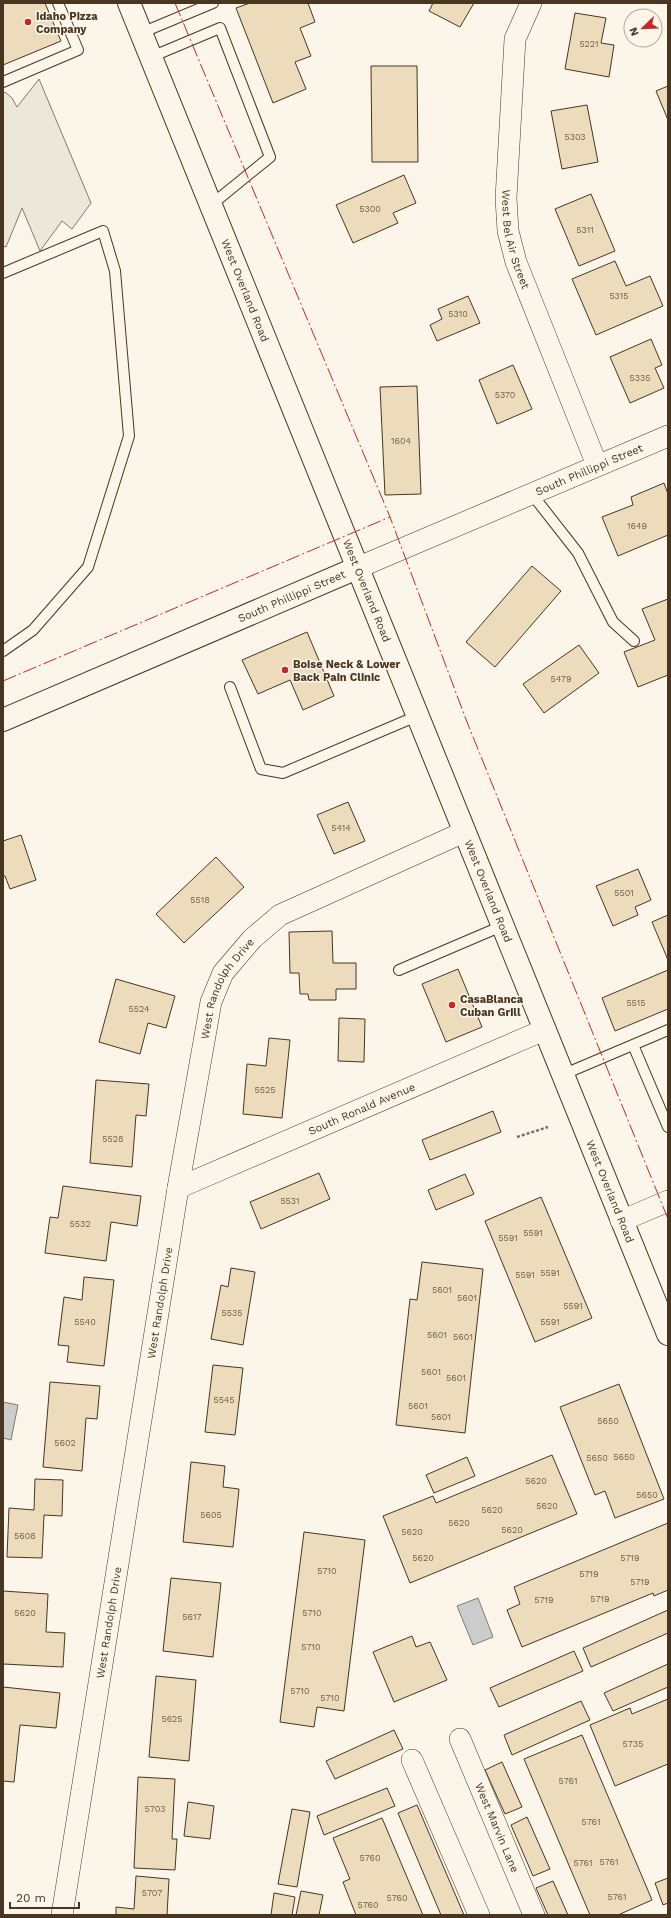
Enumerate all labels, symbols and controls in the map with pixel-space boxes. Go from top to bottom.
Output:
north arrow [623,8,663,48]
place label: Idaho Pizza Company [36,10,98,36]
marker: Idaho Pizza Company [23,17,33,27]
text: N [627,25,642,38]
house number: 5221 [579,39,599,49]
house number: 5303 [564,132,586,142]
street label: West Bel Air Street [499,189,533,291]
house number: 5300 [359,204,381,214]
house number: 5311 [576,225,594,235]
street label: West Overland Road [219,237,272,344]
house number: 5315 [609,291,629,301]
house number: 5310 [448,309,468,319]
house number: 5335 [630,373,650,383]
house number: 5370 [495,390,516,400]
house number: 1604 [391,436,412,446]
street label: South Phillippi Street [533,441,645,498]
house number: 1649 [627,521,647,531]
street label: West Overland Road [340,537,394,644]
street label: South Phillippi Street [236,567,348,625]
place label: Boise Neck & Lower Back Pain Clinic [293,658,401,684]
marker: Boise Neck & Lower Back Pain Clinic [280,665,290,675]
house number: 5479 [551,674,571,684]
house number: 5414 [331,823,351,833]
street label: West Overland Road [462,838,515,944]
house number: 5501 [614,888,634,898]
house number: 5518 [190,895,210,905]
street label: West Randolph Drive [198,935,256,1040]
place label: CasaBlanca Cuban Grill [460,993,524,1019]
house number: 5515 [626,998,646,1008]
marker: CasaBlanca Cuban Grill [447,1000,457,1010]
house number: 5524 [129,1004,150,1014]
street label: South Ronald Avenue [306,1080,417,1137]
house number: 5525 [255,1085,275,1095]
house number: 5528 [102,1134,124,1144]
street label: West Overland Road [584,1138,637,1244]
house number: 5531 [280,1196,300,1206]
house number: 5532 [70,1219,90,1229]
house number: 5591 [523,1228,543,1238]
house number: 5591 [498,1233,518,1243]
street label: West Randolph Drive [144,1246,175,1360]
house number: 5591 [540,1268,560,1278]
house number: 5591 [515,1270,535,1280]
house number: 5601 [432,1285,452,1295]
house number: 5601 [457,1293,477,1303]
house number: 5591 [563,1301,583,1311]
house number: 5535 [222,1308,242,1318]
house number: 5540 [74,1317,96,1327]
house number: 5591 [540,1317,560,1327]
house number: 5601 [427,1330,447,1340]
house number: 5601 [453,1332,473,1342]
house number: 5601 [421,1367,441,1377]
house number: 5601 [446,1373,466,1383]
house number: 5545 [213,1395,235,1405]
house number: 5601 [408,1401,428,1411]
house number: 5601 [431,1412,451,1422]
house number: 5650 [597,1416,619,1426]
house number: 5602 [54,1438,76,1448]
house number: 5650 [613,1452,635,1462]
house number: 5650 [586,1453,608,1463]
house number: 5620 [525,1476,547,1486]
house number: 5650 [636,1490,658,1500]
house number: 5620 [536,1501,558,1511]
house number: 5620 [481,1505,503,1515]
house number: 5605 [200,1510,222,1520]
house number: 5620 [448,1518,470,1528]
house number: 5620 [501,1525,523,1535]
house number: 5620 [401,1527,423,1537]
house number: 5608 [14,1531,36,1541]
house number: 5620 [412,1553,434,1563]
house number: 5719 [620,1553,640,1563]
street label: West Randolph Drive [93,1566,124,1679]
house number: 5710 [317,1566,337,1576]
house number: 5719 [579,1569,599,1579]
house number: 5719 [630,1577,650,1587]
house number: 5719 [590,1594,610,1604]
house number: 5719 [534,1595,554,1605]
house number: 5620 [14,1608,36,1618]
house number: 5710 [302,1608,322,1618]
house number: 5617 [182,1612,202,1622]
house number: 5710 [301,1642,321,1652]
house number: 5710 [290,1686,310,1696]
house number: 5710 [320,1693,340,1703]
house number: 5625 [161,1714,183,1724]
house number: 5735 [623,1739,643,1749]
house number: 5761 [558,1776,578,1786]
street label: West Marvin Lane [473,1781,522,1874]
house number: 5703 [145,1804,165,1814]
house number: 5761 [581,1817,601,1827]
house number: 5760 [359,1853,381,1863]
house number: 5761 [599,1857,619,1867]
house number: 5761 [573,1858,593,1868]
scale bar [10,1884,79,1910]
house number: 5707 [142,1888,162,1898]
text: 20 m [16,1891,46,1905]
house number: 5761 [607,1892,627,1902]
house number: 5760 [386,1893,408,1903]
house number: 5760 [357,1900,379,1910]

